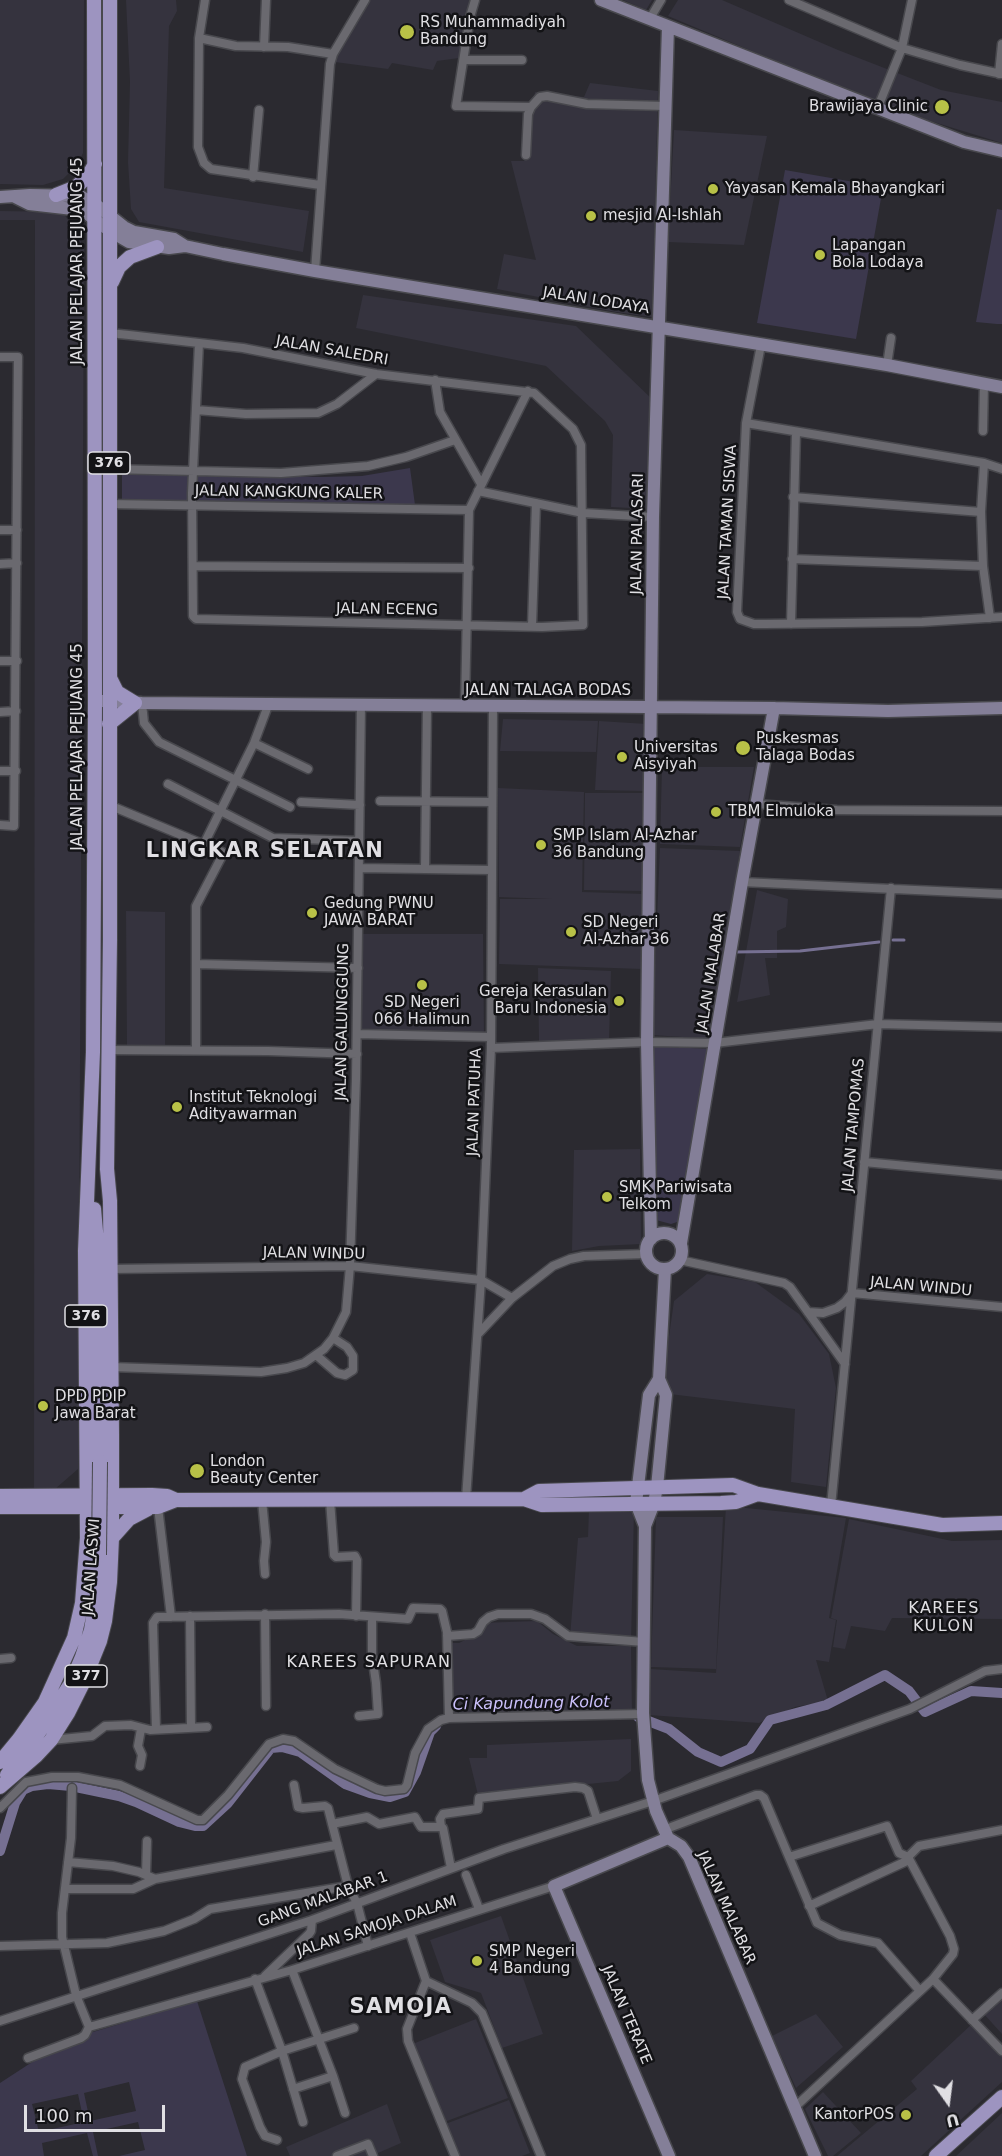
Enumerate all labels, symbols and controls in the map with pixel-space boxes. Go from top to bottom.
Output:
place label: RS Muhammadiyah Bandung [420,14,566,49]
marker: RS Muhammadiyah Bandung [398,23,416,41]
place label: Brawijaya Clinic [809,98,928,116]
marker: Brawijaya Clinic [933,98,951,116]
street label: JALAN PELAJAR PEJUANG 45 [69,157,87,365]
place label: Yayasan Kemala Bhayangkari [725,180,945,198]
marker: Yayasan Kemala Bhayangkari [706,182,720,196]
place label: mesjid Al-Ishlah [603,207,722,225]
marker: mesjid Al-Ishlah [584,209,598,223]
place label: Lapangan Bola Lodaya [832,237,924,272]
marker: Lapangan Bola Lodaya [813,248,827,262]
street label: JALAN LODAYA [541,284,651,318]
street label: JALAN SALEDRI [274,332,390,370]
street label: JALAN TAMAN SISWA [715,444,741,600]
road number: 376 [88,452,130,474]
street label: JALAN PALASARI [628,473,648,595]
street label: JALAN KANGKUNG KALER [195,482,383,504]
street label: JALAN ECENG [336,600,438,620]
street label: JALAN PELAJAR PEJUANG 45 [69,643,87,851]
street label: JALAN TALAGA BODAS [465,682,631,700]
place label: Puskesmas Talaga Bodas [756,730,855,765]
place label: Universitas Aisyiyah [634,739,718,774]
marker: Puskesmas Talaga Bodas [734,739,752,757]
marker: Universitas Aisyiyah [615,750,629,764]
place label: TBM Elmuloka [728,803,834,821]
marker: TBM Elmuloka [709,805,723,819]
place label: SMP Islam Al-Azhar 36 Bandung [553,827,697,862]
marker: SMP Islam Al-Azhar 36 Bandung [534,838,548,852]
district label: LINGKAR SELATAN [146,839,384,865]
place label: Gedung PWNU JAWA BARAT [324,895,434,930]
marker: Gedung PWNU JAWA BARAT [305,906,319,920]
street label: JALAN MALABAR [694,911,730,1035]
place label: SD Negeri Al-Azhar 36 [583,914,669,949]
marker: SD Negeri Al-Azhar 36 [564,925,578,939]
street label: JALAN GALUNGGUNG [333,943,353,1101]
marker: SD Negeri 066 Halimun [415,978,429,992]
place label: Gereja Kerasulan Baru Indonesia [479,983,607,1018]
place label: SD Negeri 066 Halimun [374,994,470,1029]
marker: Gereja Kerasulan Baru Indonesia [612,994,626,1008]
street label: JALAN PATUHA [464,1048,486,1156]
street label: JALAN TAMPOMAS [839,1057,869,1193]
place label: Institut Teknologi Adityawarman [189,1089,317,1124]
marker: Institut Teknologi Adityawarman [170,1100,184,1114]
place label: SMK Pariwisata Telkom [619,1179,732,1214]
marker: SMK Pariwisata Telkom [600,1190,614,1204]
street label: JALAN WINDU [263,1244,365,1264]
street label: JALAN WINDU [869,1274,973,1300]
road number: 376 [65,1305,107,1327]
place label: DPD PDIP Jawa Barat [55,1388,136,1423]
marker: DPD PDIP Jawa Barat [36,1399,50,1413]
place label: London Beauty Center [210,1453,318,1488]
marker: London Beauty Center [188,1462,206,1480]
street label: JALAN LASWI [80,1518,104,1616]
district label: KAREES KULON [908,1599,980,1637]
district label: KAREES SAPURAN [287,1653,451,1673]
road number: 377 [65,1665,107,1687]
water label: Ci Kapundung Kolot [452,1693,610,1715]
street label: JALAN MALABAR [693,1848,759,1968]
street label: GANG MALABAR 1 [256,1868,390,1932]
street label: JALAN SAMOJA DALAM [295,1893,459,1961]
place label: SMP Negeri 4 Bandung [489,1943,575,1978]
marker: SMP Negeri 4 Bandung [470,1954,484,1968]
street label: JALAN TERATE [597,1963,655,2067]
district label: SAMOJA [349,1995,453,2021]
north arrow [918,2072,978,2132]
scale bar [27,2093,168,2131]
text: 100 m [35,2105,93,2126]
place label: KantorPOS [814,2106,894,2124]
marker: KantorPOS [899,2108,913,2122]
text: U [944,2109,961,2131]

